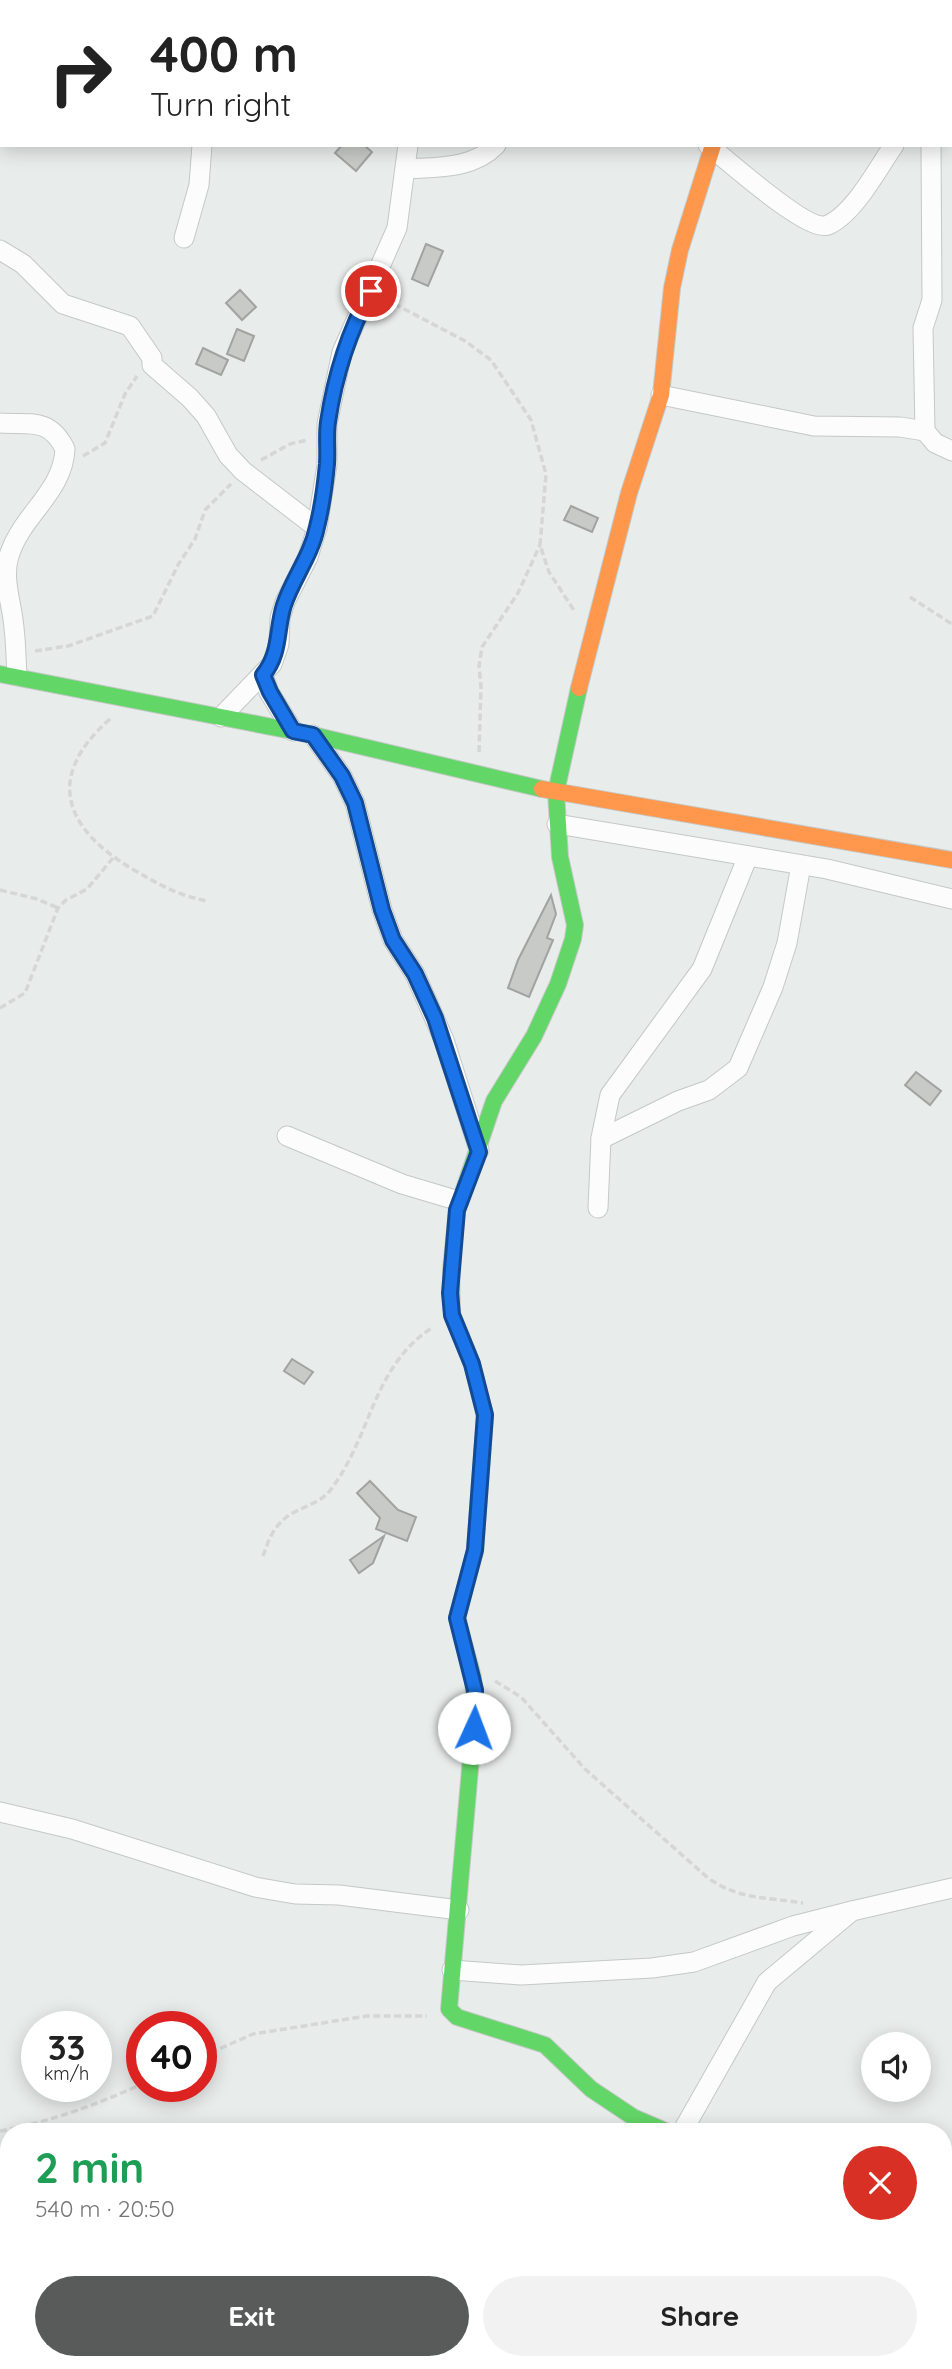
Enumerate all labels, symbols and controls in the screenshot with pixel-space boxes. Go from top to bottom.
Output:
text: 400 m [150,23,298,84]
icon: right [35,28,126,119]
text: Turn right [150,84,291,124]
pin [341,261,401,321]
icon: arrive [352,272,390,310]
position arrow [437,1691,511,1765]
speed limit sign: 40 [126,2011,217,2102]
text: 33 [48,2025,85,2069]
map controls [861,2032,931,2102]
button: sound [861,2032,931,2102]
text: km/h [44,2062,89,2085]
text: 2 min [35,2141,144,2194]
button: close [843,2146,917,2220]
text: 540 m · 20:50 [35,2194,175,2223]
button: Exit [35,2276,469,2356]
button: Share [483,2276,917,2356]

